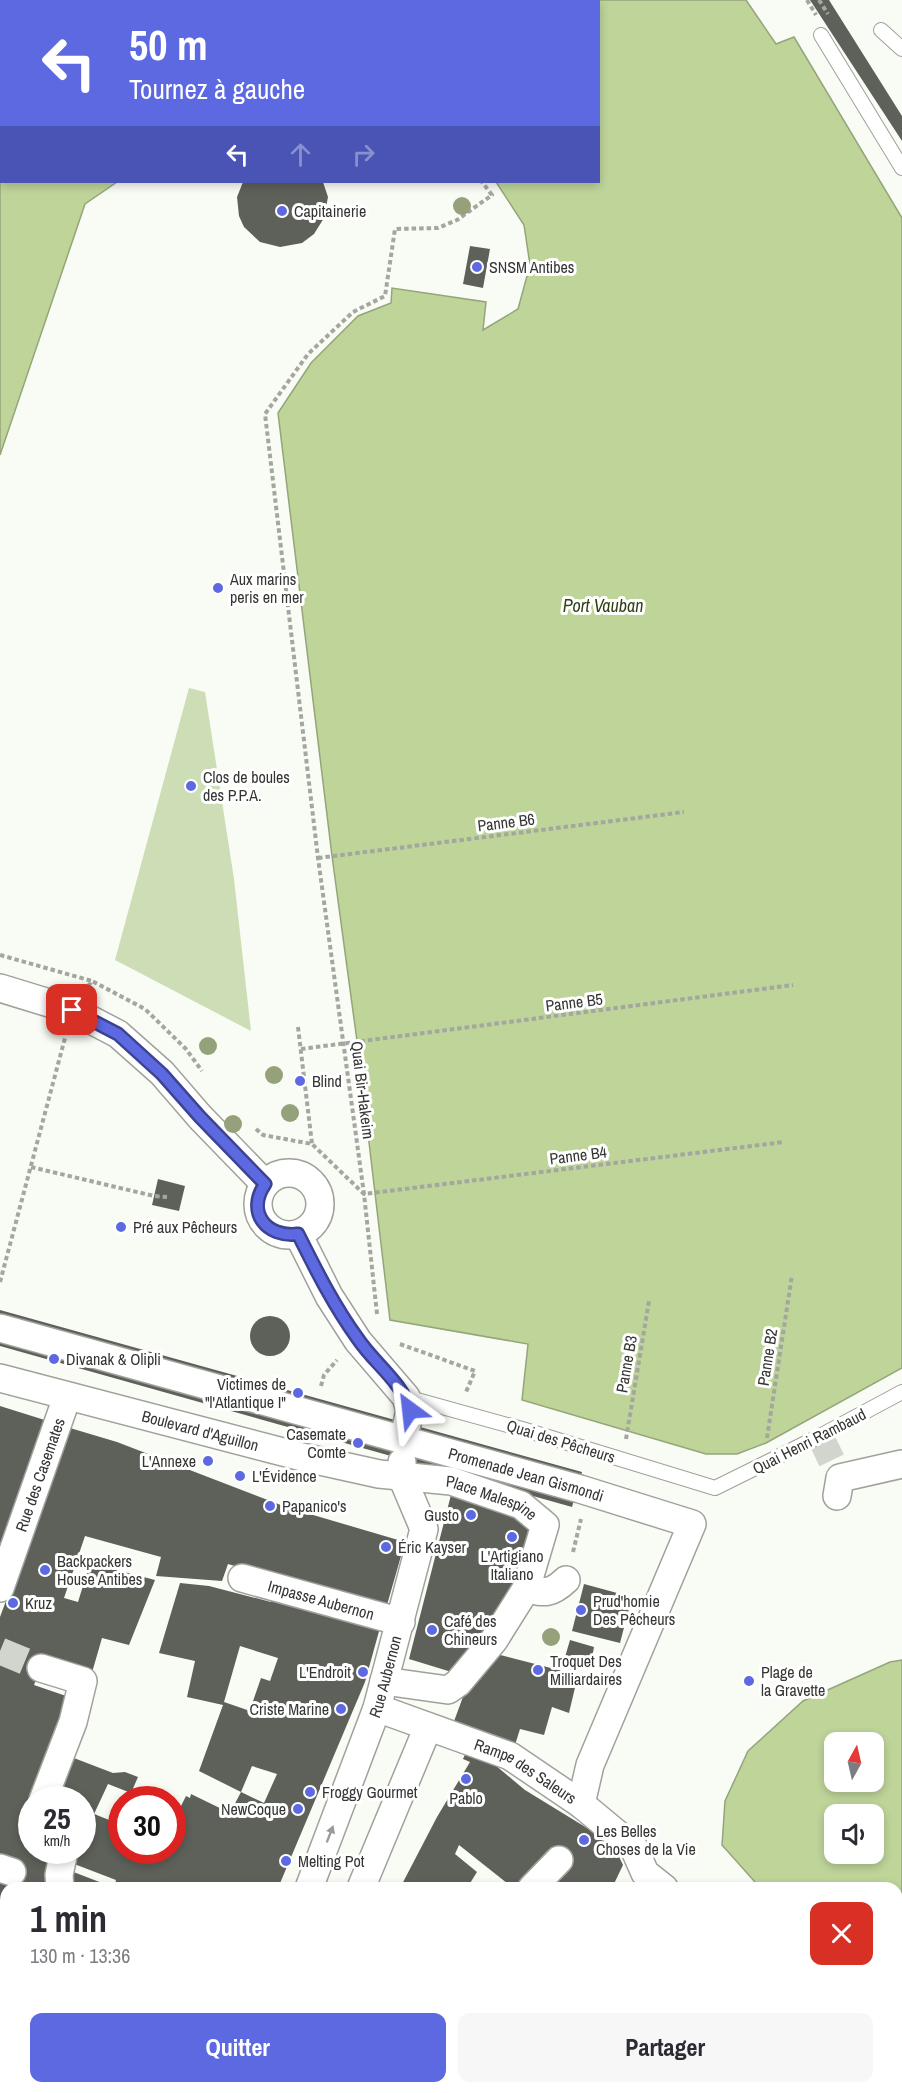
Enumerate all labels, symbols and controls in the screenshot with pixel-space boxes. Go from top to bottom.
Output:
text: 50 m [129,17,208,73]
icon: left [30,24,108,102]
text: Tournez à gauche [129,71,305,107]
icon: left [221,138,254,171]
icon: ahead [284,138,317,171]
icon: right [347,138,380,171]
place label: Capitainerie [294,200,366,222]
marker: Capitainerie [275,204,289,218]
place label: SNSM Antibes [489,256,574,278]
marker: SNSM Antibes [470,260,484,274]
place label: Aux marins peris en mer [229,568,304,608]
marker: Aux marins peris en mer [211,581,225,595]
water label: Port Vauban [563,593,643,618]
place label: Clos de boules des P.P.A. [203,766,290,806]
marker: Clos de boules des P.P.A. [184,779,198,793]
street label: Panne B6 [476,808,536,836]
pin [46,984,97,1035]
street label: Panne B5 [544,988,604,1016]
icon: arrive [55,993,88,1026]
street label: Quai Bir-Hakeim [346,1040,380,1140]
place label: Blind [312,1070,342,1092]
marker: Blind [293,1074,307,1088]
street label: Panne B4 [548,1141,608,1169]
place label: Pré aux Pêcheurs [133,1216,237,1238]
marker: Pré aux Pêcheurs [114,1220,128,1234]
street label: Panne B2 [752,1327,782,1387]
street label: Panne B3 [610,1334,642,1394]
place label: Divanak & Olipli [66,1348,161,1370]
marker: Divanak & Olipli [47,1352,61,1366]
place label: Victimes de "l'Atlantique I" [205,1373,286,1413]
position arrow [378,1378,442,1442]
marker: Victimes de "l'Atlantique I" [291,1386,305,1400]
street label: Quai Henri Rambaud [748,1403,870,1479]
street label: Boulevard d'Aguillon [139,1405,261,1456]
street label: Quai des Pêcheurs [504,1414,618,1468]
street label: Rue des Casemates [10,1415,70,1535]
place label: Casemate Comte [286,1423,346,1463]
marker: Casemate Comte [351,1436,365,1450]
street label: Promenade Jean Gismondi [446,1442,607,1507]
place label: L'Annexe [142,1450,196,1472]
marker: L'Annexe [201,1454,215,1468]
place label: L'Évidence [252,1465,317,1487]
marker: L'Évidence [233,1469,247,1483]
street label: Place Malespine [445,1470,542,1525]
place label: Papanico's [282,1495,347,1517]
marker: Papanico's [263,1499,277,1513]
place label: Gusto [424,1504,459,1526]
marker: Gusto [464,1508,478,1522]
marker: L'Artigiano Italiano [505,1530,519,1544]
place label: Éric Kayser [398,1536,466,1558]
marker: Éric Kayser [379,1540,393,1554]
place label: L'Artigiano Italiano [480,1545,544,1585]
place label: Backpackers House Antibes [57,1550,142,1590]
marker: Backpackers House Antibes [38,1563,52,1577]
street label: Impasse Aubernon [265,1575,377,1625]
place label: Prud'homie Des Pêcheurs [593,1590,675,1630]
place label: Kruz [25,1592,52,1614]
marker: Kruz [6,1596,20,1610]
marker: Prud'homie Des Pêcheurs [574,1603,588,1617]
place label: Café des Chineurs [444,1610,497,1650]
marker: Café des Chineurs [425,1623,439,1637]
street label: Rue Aubernon [363,1633,407,1721]
place label: Troquet Des Milliardaires [550,1650,622,1690]
place label: L'Endroit [299,1661,351,1683]
place label: Plage de la Gravette [761,1661,825,1701]
marker: Troquet Des Milliardaires [531,1663,545,1677]
marker: L'Endroit [356,1665,370,1679]
marker: Plage de la Gravette [742,1674,756,1688]
place label: Criste Marine [250,1698,329,1720]
marker: Criste Marine [334,1702,348,1716]
north arrow [824,1732,884,1792]
map controls [824,1732,884,1864]
street label: Rampe des Saleurs [471,1733,581,1809]
marker: Pablo [459,1772,473,1786]
place label: Froggy Gourmet [322,1781,418,1803]
marker: Froggy Gourmet [303,1785,317,1799]
speed limit sign: 30 [108,1786,186,1864]
place label: Pablo [449,1787,483,1809]
text: 25 [43,1798,71,1838]
place label: NewCoque [221,1798,286,1820]
marker: NewCoque [291,1802,305,1816]
button: sound [824,1804,884,1864]
place label: Les Belles Choses de la Vie [596,1820,696,1860]
one-way arrow [325,1825,335,1843]
text: km/h [44,1830,70,1851]
marker: Les Belles Choses de la Vie [577,1833,591,1847]
place label: Melting Pot [298,1850,365,1872]
marker: Melting Pot [279,1854,293,1868]
text: 1 min [30,1895,107,1943]
button: close [810,1902,873,1965]
text: 130 m · 13:36 [30,1942,130,1969]
button: Quitter [30,2013,446,2082]
button: Partager [458,2013,873,2082]

